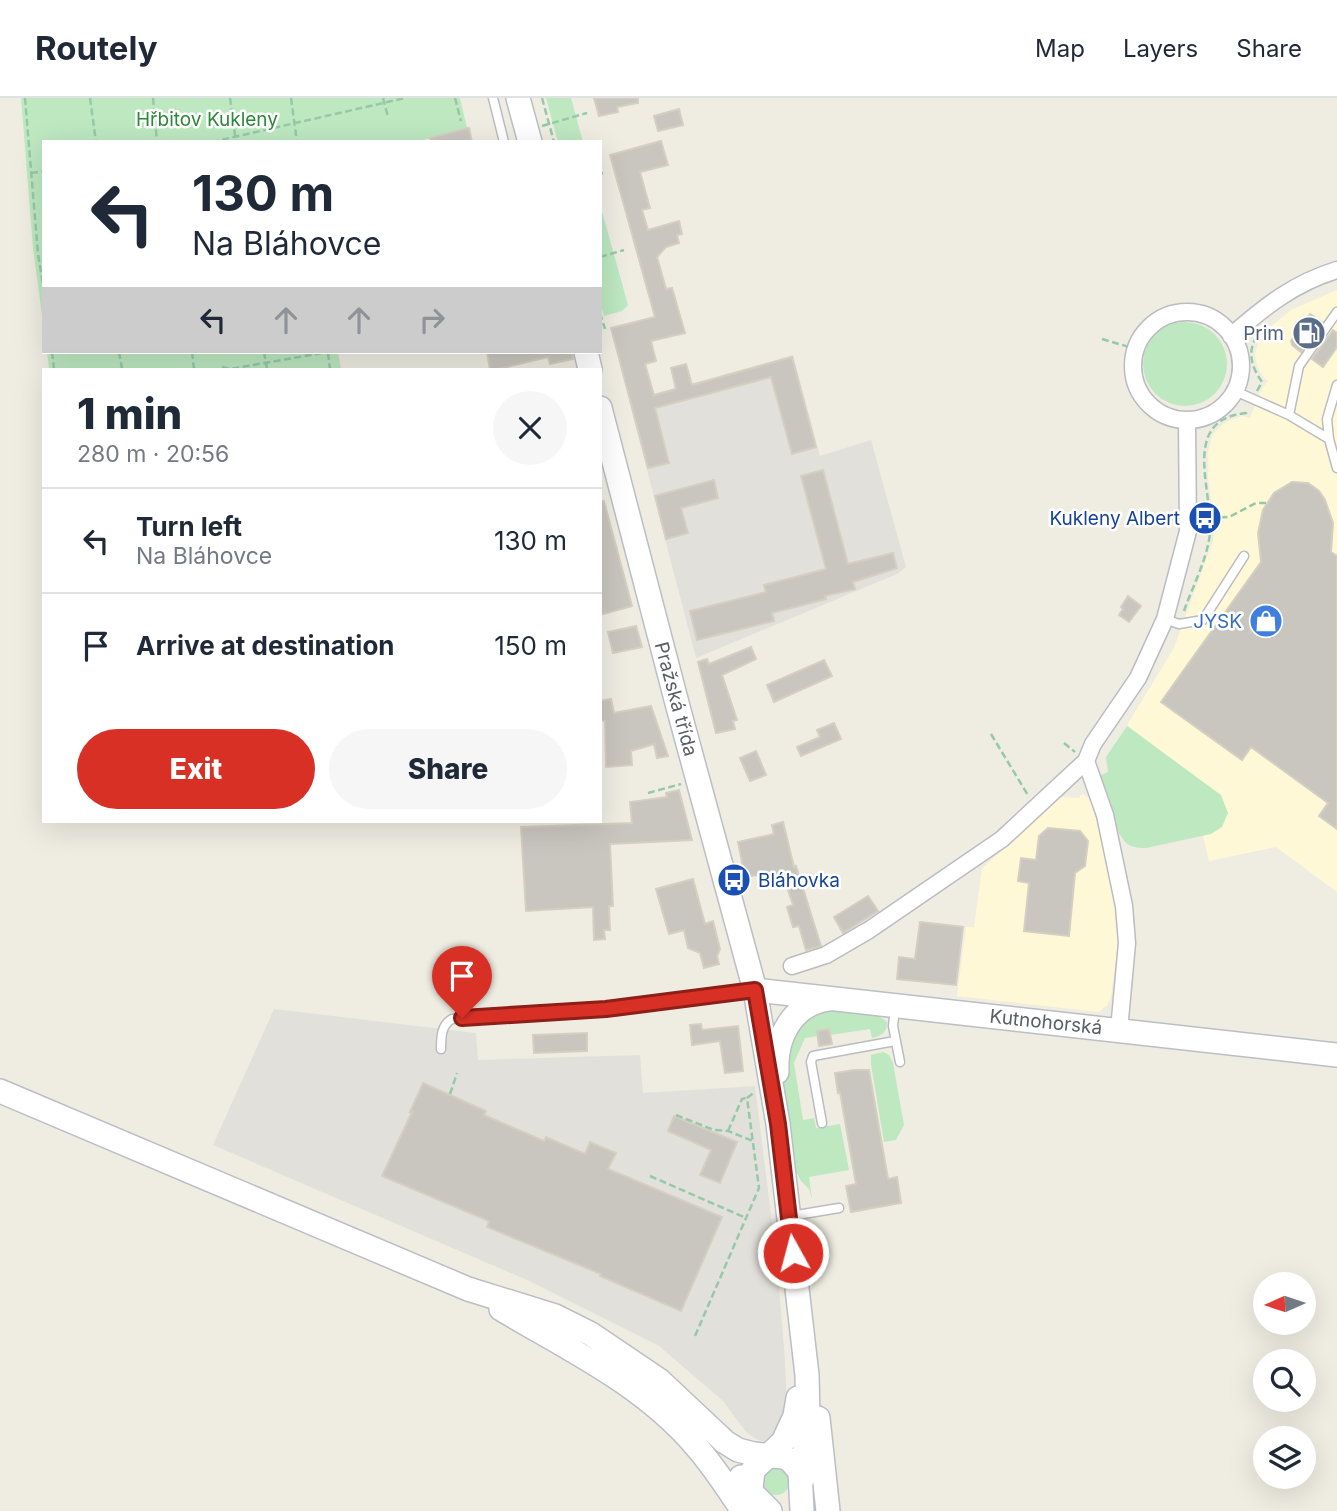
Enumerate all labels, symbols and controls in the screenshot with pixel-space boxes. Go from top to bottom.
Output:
text: Routely [35,28,158,68]
text: Map [1035,34,1085,63]
text: Layers [1123,34,1198,63]
text: Share [1236,34,1302,63]
park label: Hřbitov Kukleny [136,108,278,131]
text: 130 m [192,164,334,223]
icon: left [77,168,168,259]
text: Na Bláhovce [192,224,382,263]
icon: left [194,301,232,339]
icon: ahead [267,301,305,339]
icon: ahead [340,301,378,339]
icon: right [413,301,451,339]
fuel station icon: Prim [1290,314,1328,352]
place label: Prim [1243,322,1284,345]
text: 1 min [77,388,182,439]
button: close [493,391,567,465]
text: 280 m · 20:56 [77,440,229,468]
bus stop icon: Kukleny Albert [1186,499,1224,537]
place label: Kukleny Albert [1049,507,1180,530]
text: Turn left [136,511,242,542]
icon: left [77,522,115,560]
text: 130 m [494,525,567,556]
text: Na Bláhovce [136,542,272,570]
shop icon: JYSK [1247,602,1285,640]
place label: JYSK [1193,610,1242,633]
icon: arrive [77,627,115,665]
text: Arrive at destination [136,630,395,661]
text: 150 m [494,630,567,661]
street label: Pražská třída [650,639,702,759]
button: Exit [77,729,315,809]
button: Share [329,729,567,809]
bus stop icon: Bláhovka [715,861,753,899]
place label: Bláhovka [758,869,840,892]
pin [432,946,492,1018]
icon: arrive [443,957,481,995]
street label: Kutnohorská [989,1005,1103,1039]
position arrow [756,1216,830,1290]
north arrow [1253,1272,1316,1335]
map controls [1253,1272,1316,1489]
button: search [1253,1349,1316,1412]
button: layers [1253,1426,1316,1489]

